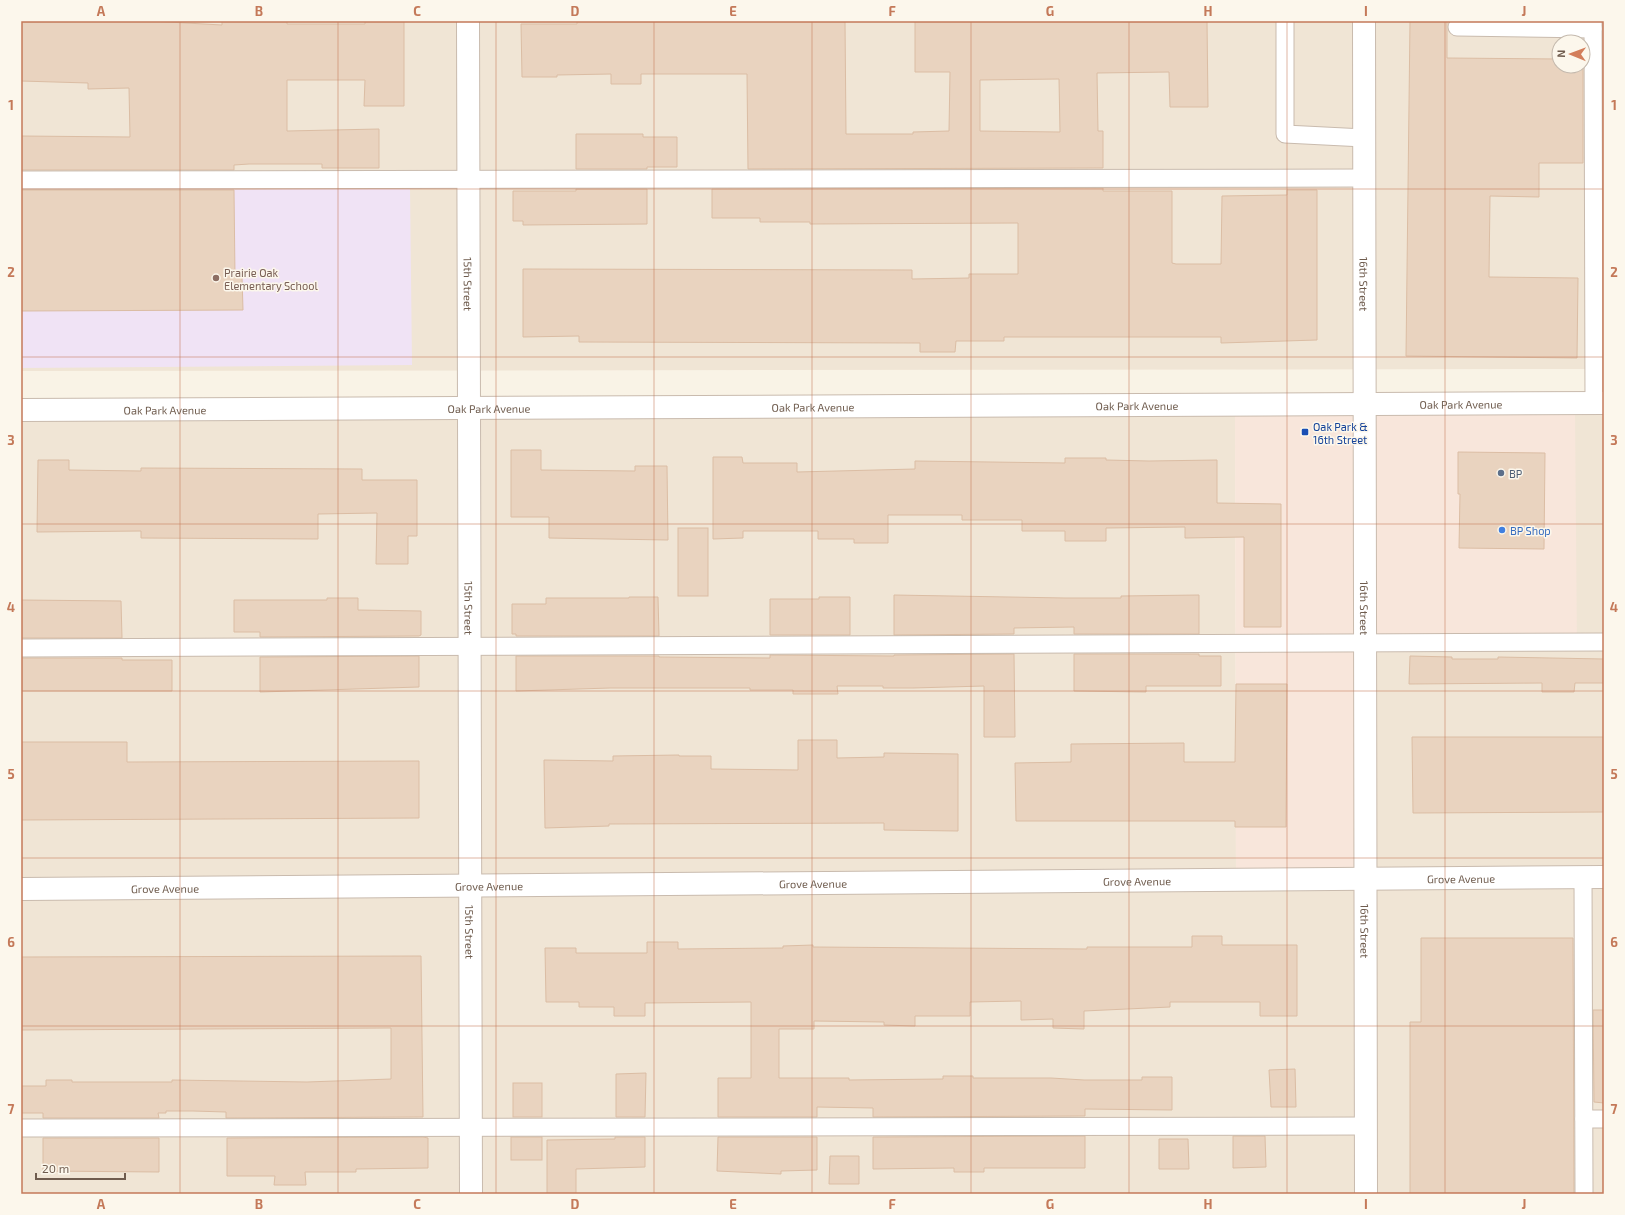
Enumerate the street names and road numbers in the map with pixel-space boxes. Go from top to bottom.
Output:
street label: 15th Street [462,257,475,311]
street label: 16th Street [1358,257,1371,311]
street label: Oak Park Avenue [1420,397,1503,410]
street label: Oak Park Avenue [1096,398,1179,412]
street label: Oak Park Avenue [772,400,855,413]
street label: Oak Park Avenue [448,401,531,415]
street label: Oak Park Avenue [124,403,207,416]
street label: 15th Street [463,581,476,635]
street label: 16th Street [1358,581,1372,635]
street label: Grove Avenue [1427,871,1495,885]
street label: Grove Avenue [1103,874,1171,887]
street label: Grove Avenue [779,876,847,890]
street label: Grove Avenue [455,879,523,892]
street label: Grove Avenue [131,881,199,895]
street label: 16th Street [1359,904,1372,958]
street label: 15th Street [464,905,477,959]

